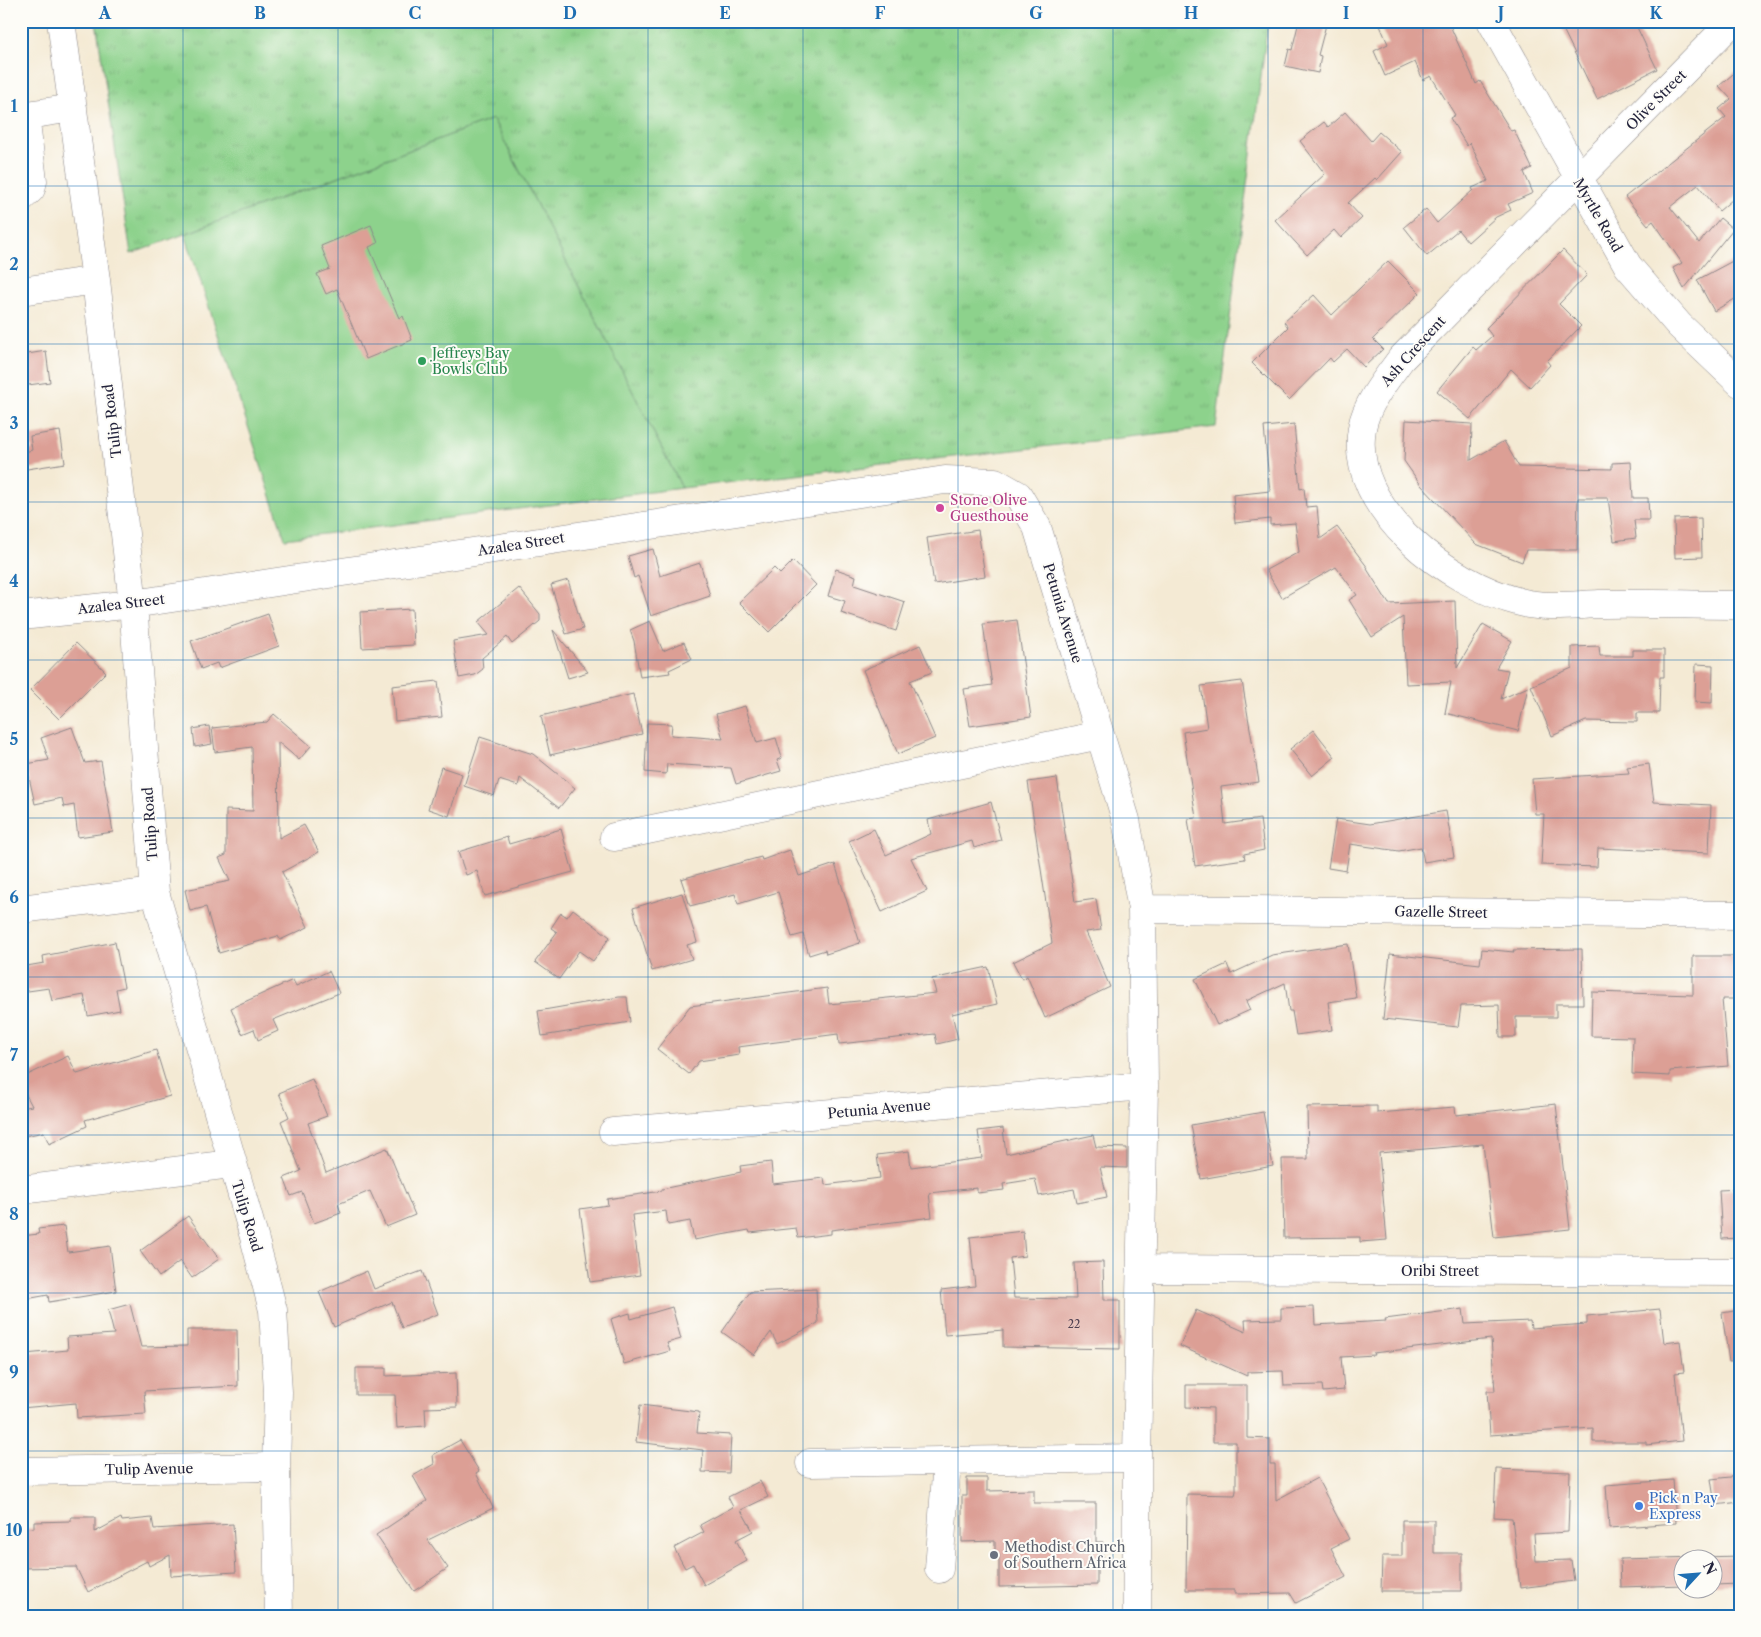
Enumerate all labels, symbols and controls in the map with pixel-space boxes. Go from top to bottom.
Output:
text: A [98,3,112,23]
text: B [254,3,266,23]
text: C [409,3,421,23]
text: D [563,3,577,23]
text: E [719,3,731,23]
text: F [875,3,886,23]
text: G [1029,3,1043,23]
text: H [1184,3,1198,23]
text: I [1343,3,1350,23]
text: J [1495,3,1504,23]
text: K [1650,3,1664,23]
street label: Olive Street [1622,66,1690,134]
text: 1 [10,96,18,116]
street label: Myrtle Road [1570,175,1627,256]
text: 2 [9,254,19,274]
street label: Ash Crescent [1376,312,1449,391]
place label: Jeffreys Bay Bowls Club [430,344,510,378]
marker: Jeffreys Bay Bowls Club [416,355,428,367]
street label: Tulip Road [98,383,125,459]
text: 3 [9,413,19,433]
place label: Stone Olive Guesthouse [950,491,1029,525]
marker: Stone Olive Guesthouse [934,502,946,514]
street label: Azalea Street [475,528,566,560]
street label: Petunia Avenue [1039,561,1087,665]
text: 4 [9,571,19,591]
street label: Azalea Street [75,590,166,618]
text: 5 [10,729,19,749]
street label: Tulip Road [138,786,162,862]
text: 6 [9,887,19,907]
street label: Gazelle Street [1394,902,1488,922]
text: 7 [10,1045,19,1065]
street label: Petunia Avenue [827,1096,931,1122]
street label: Tulip Road [228,1178,267,1254]
text: 8 [9,1204,19,1224]
street label: Oribi Street [1401,1262,1479,1280]
house number: 22 [1068,1317,1080,1331]
text: 9 [9,1362,19,1382]
street label: Tulip Avenue [105,1459,194,1479]
place label: Pick n Pay Express [1649,1489,1718,1523]
marker: Pick n Pay Express [1633,1500,1645,1512]
text: 10 [5,1520,23,1540]
place label: Methodist Church of Southern Africa [1004,1538,1127,1572]
marker: Methodist Church of Southern Africa [988,1549,1000,1561]
north arrow [1674,1550,1724,1600]
text: N [1699,1559,1720,1578]

